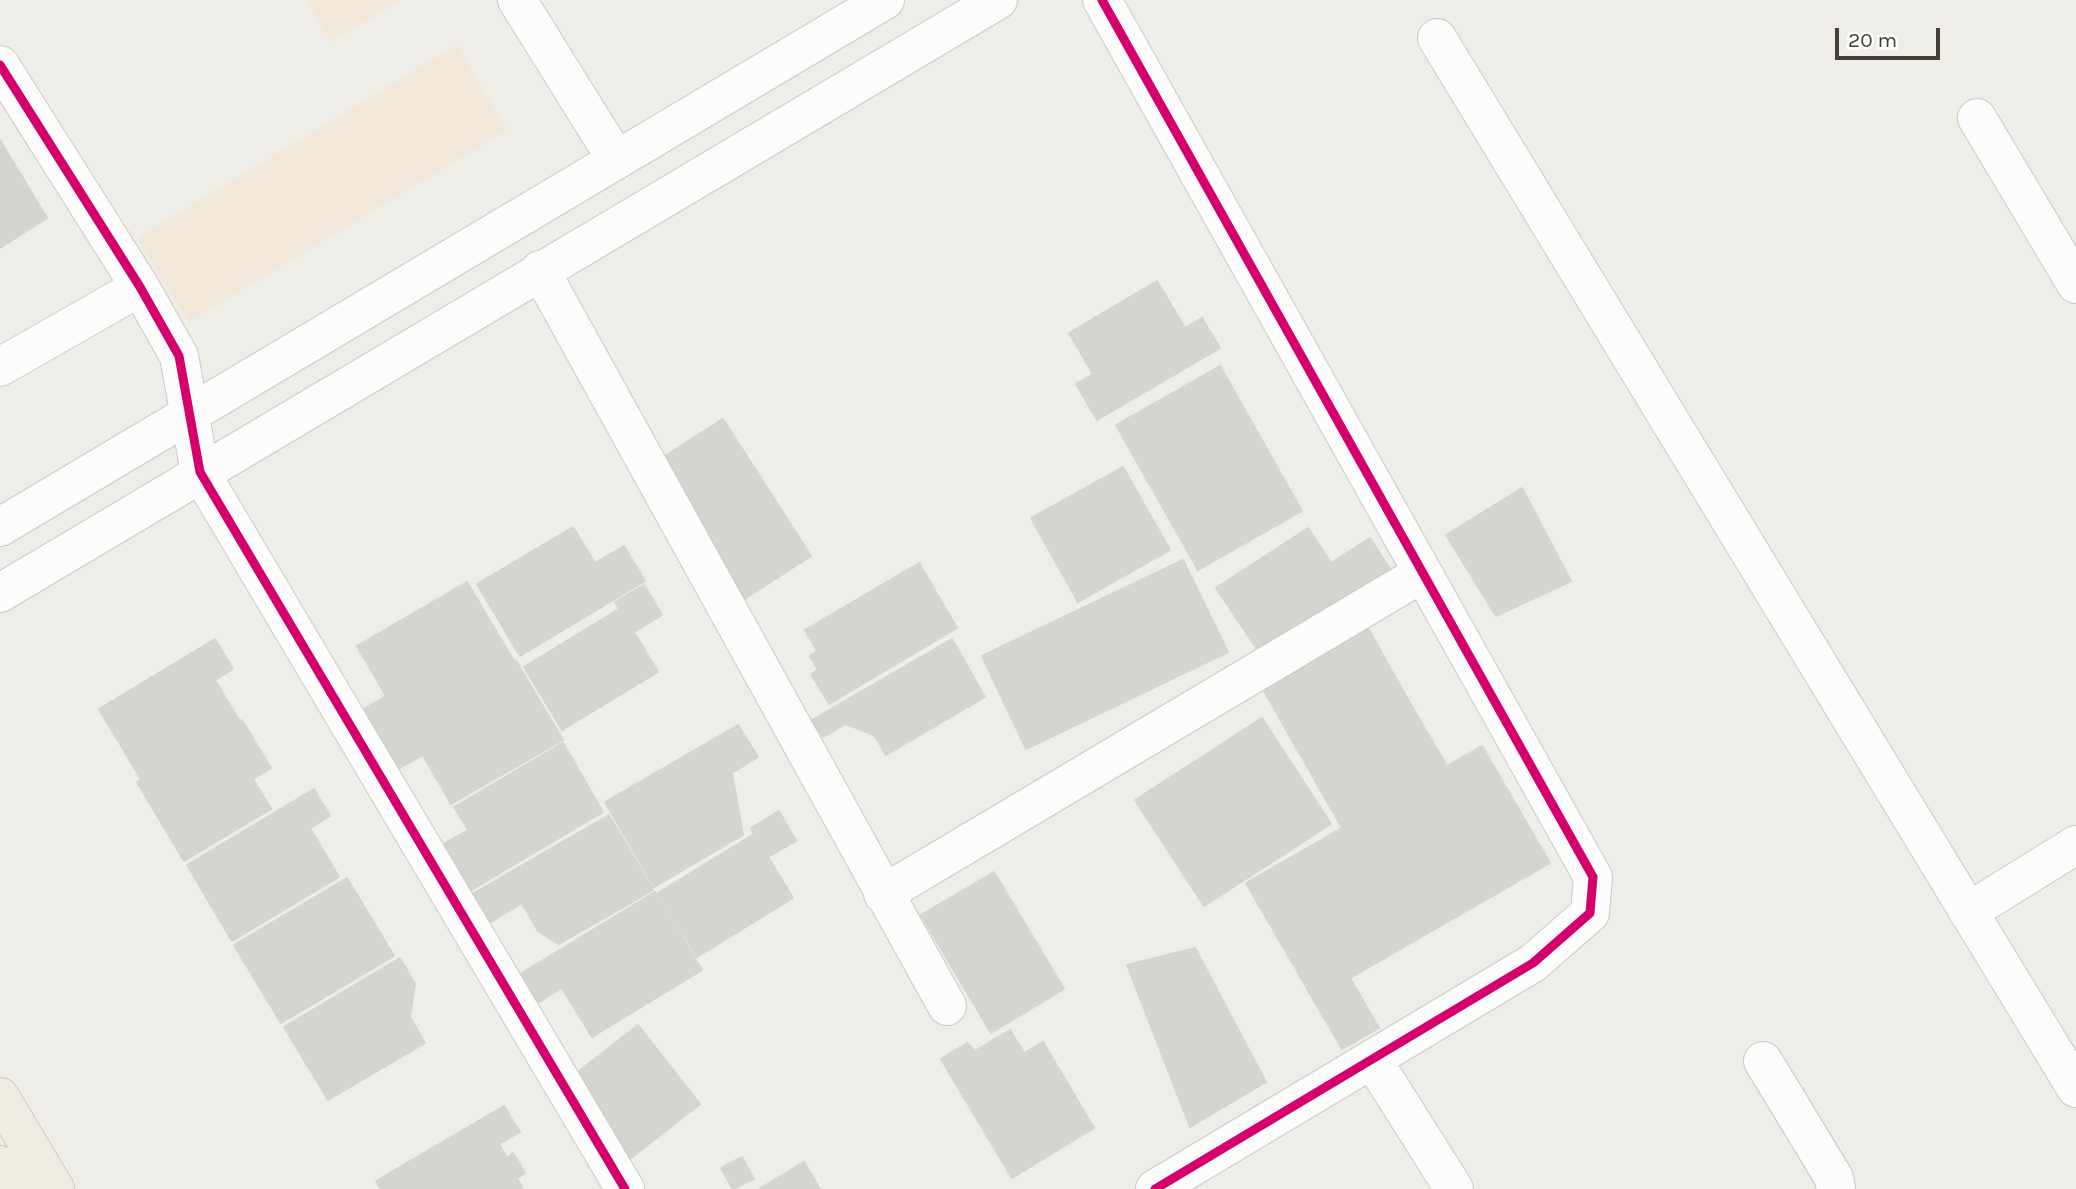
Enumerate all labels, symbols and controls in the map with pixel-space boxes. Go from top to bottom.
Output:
scale bar [1838,14,1943,58]
text: 20 m [1848,28,1897,52]

